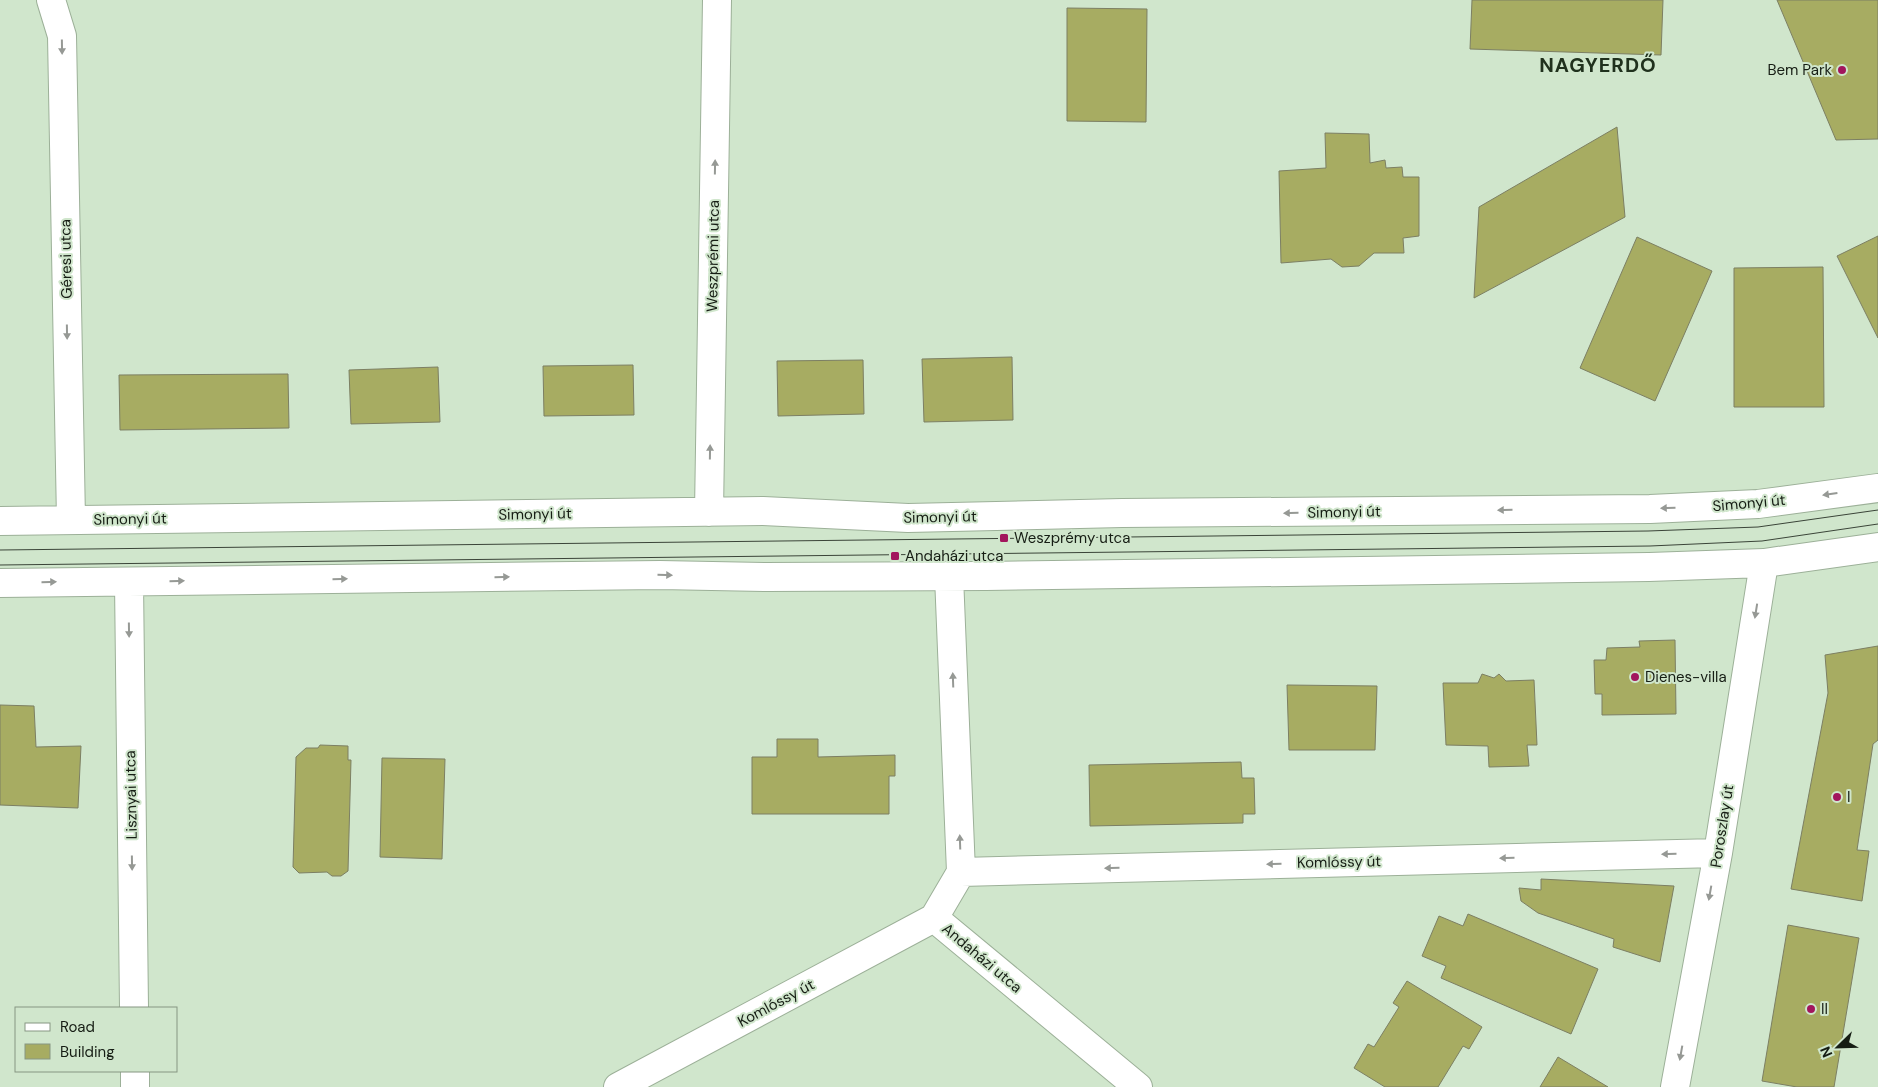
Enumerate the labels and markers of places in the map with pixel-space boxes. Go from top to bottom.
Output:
place label: Bem Park [1767,60,1832,80]
marker: Bem Park [1836,64,1848,76]
place label: Weszprémy utca [1014,528,1130,548]
marker: Weszprémy utca [998,532,1010,544]
place label: Andaházi utca [905,546,1003,566]
marker: Andaházi utca [889,550,901,562]
place label: Dienes-villa [1645,667,1727,687]
marker: Dienes-villa [1629,671,1641,683]
place label: I [1847,787,1851,807]
marker: I [1831,791,1843,803]
place label: II [1821,999,1828,1019]
marker: II [1805,1003,1817,1015]

